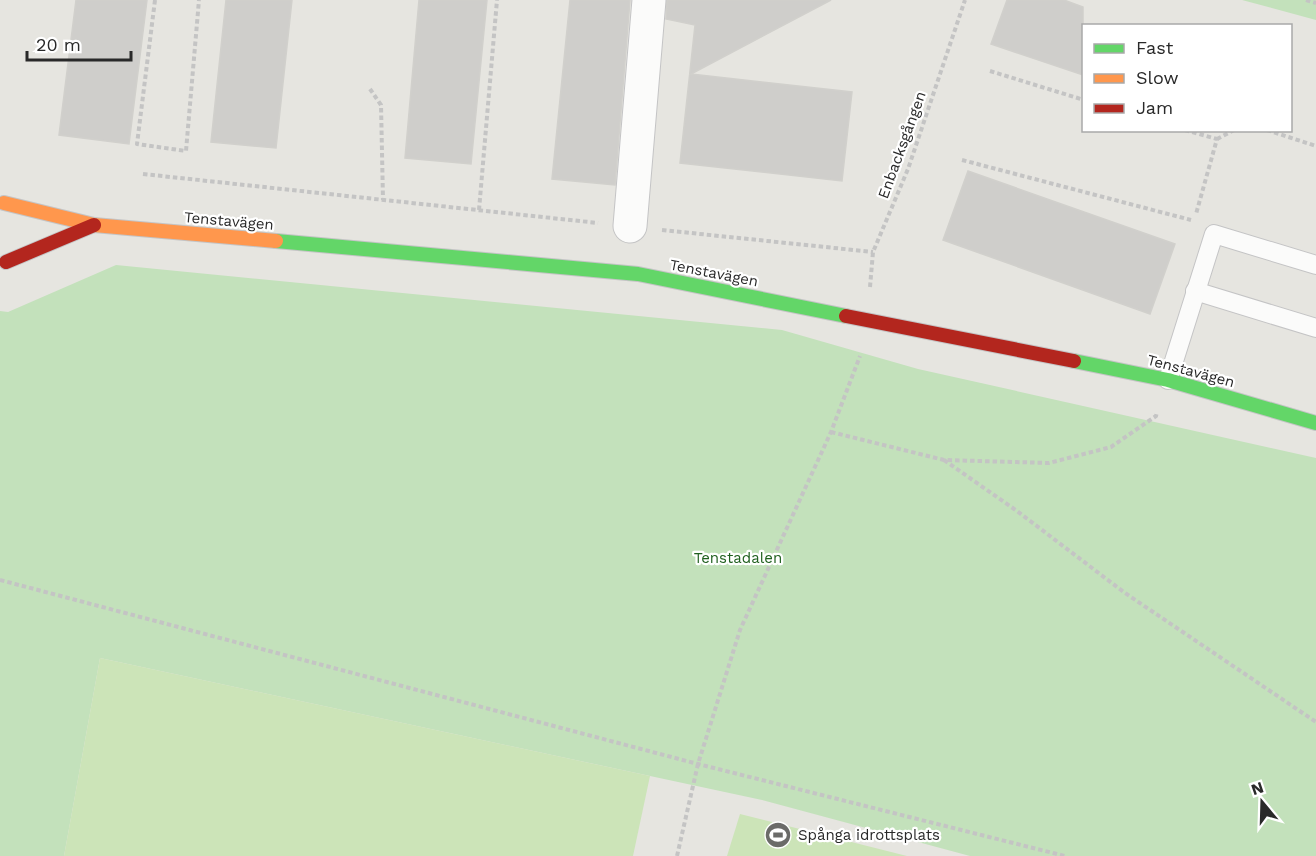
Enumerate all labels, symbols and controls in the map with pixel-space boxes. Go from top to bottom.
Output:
scale bar [27,24,130,62]
legend [1082,24,1292,132]
text: 20 m [36,34,81,55]
text: Fast [1136,37,1174,58]
text: Slow [1136,67,1179,88]
street label: Enbacksgången [874,89,930,201]
text: Jam [1136,97,1173,118]
street label: Tenstavägen [183,208,275,234]
street label: Tenstavägen [668,256,760,290]
street label: Tenstavägen [1145,351,1237,391]
park label: Tenstadalen [694,549,782,567]
north arrow [1232,772,1292,832]
text: N [1249,777,1266,799]
sports icon: Spånga idrottsplats [763,820,793,850]
place label: Spånga idrottsplats [798,826,940,844]

